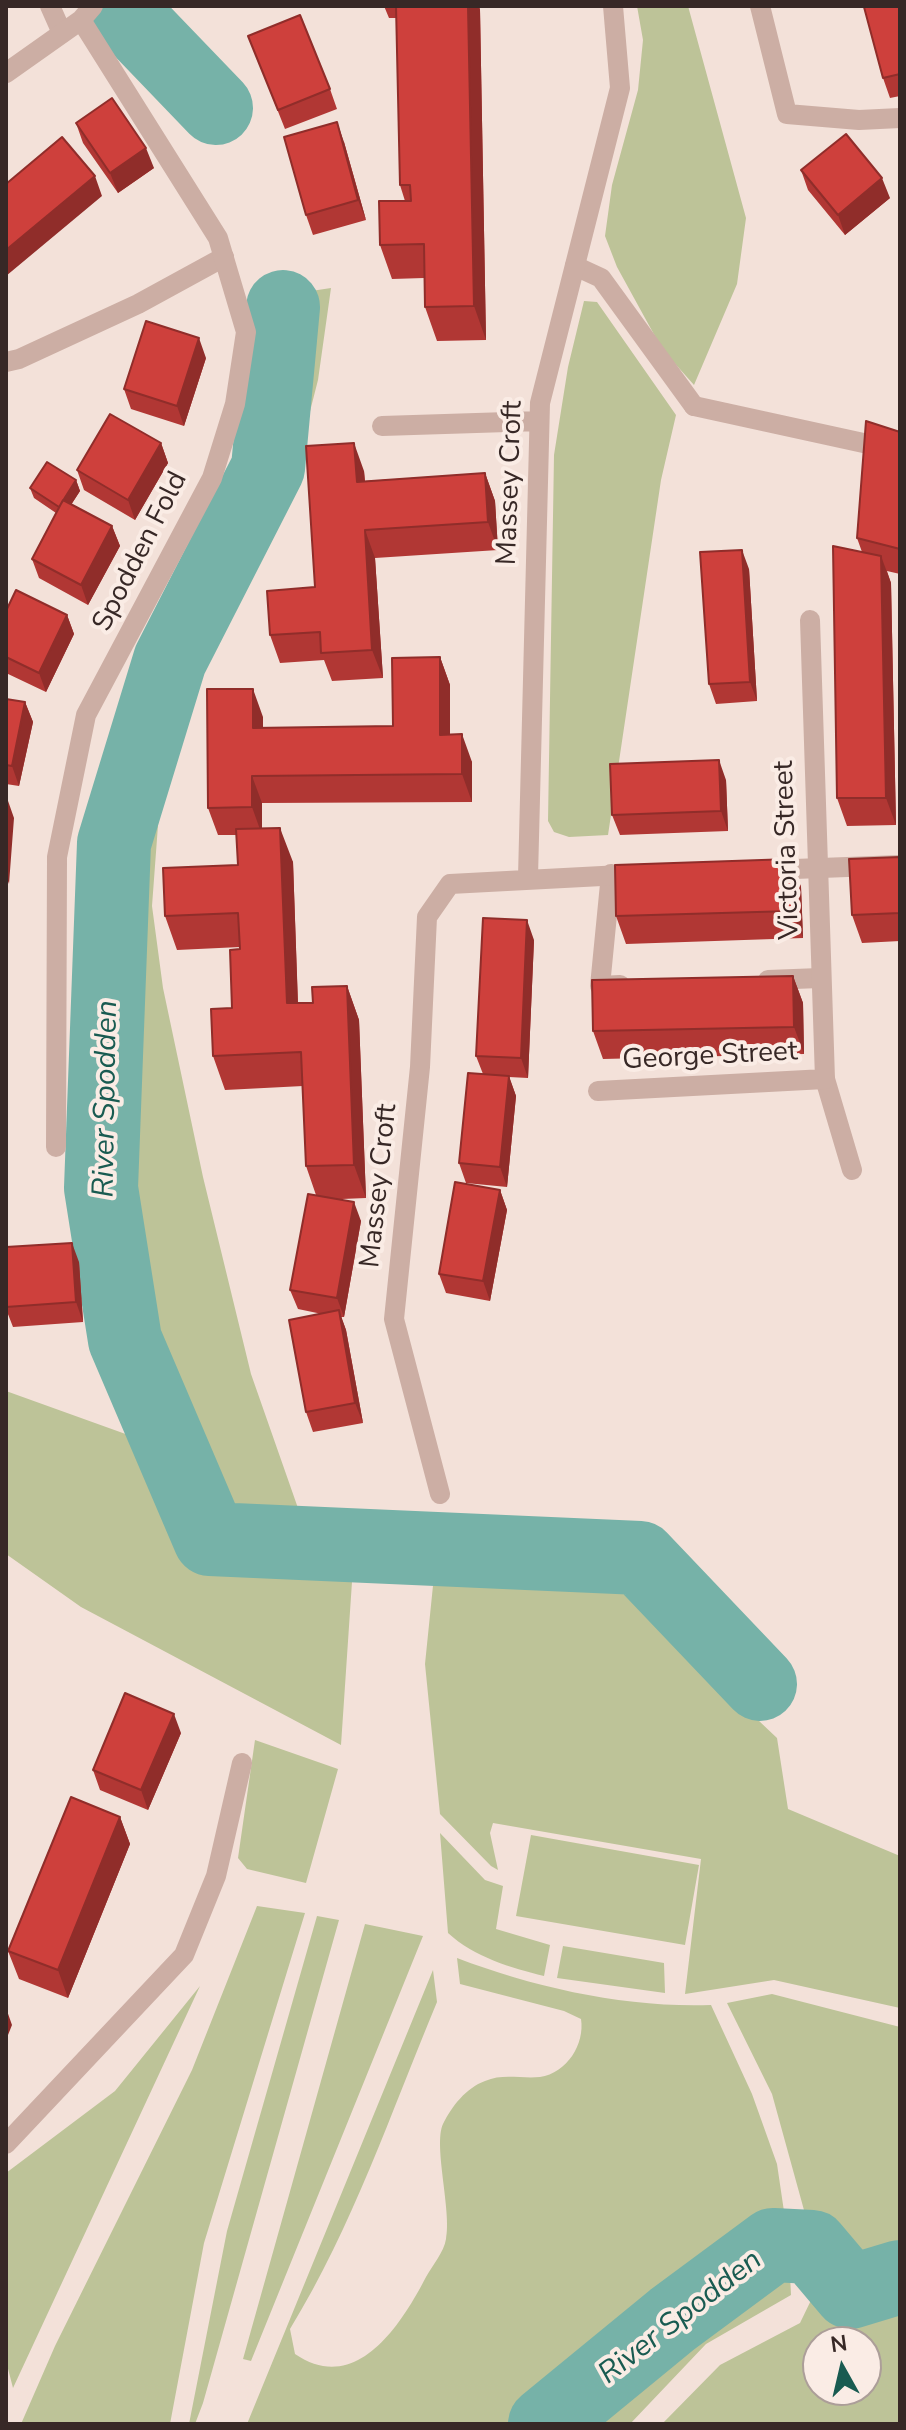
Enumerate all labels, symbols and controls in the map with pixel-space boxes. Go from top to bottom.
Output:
street label: Massey Croft [491,400,531,566]
street label: Spodden Fold [86,467,196,637]
street label: Victoria Street [768,760,808,940]
water label: River Spodden [87,1000,127,1198]
street label: George Street [621,1036,799,1078]
street label: Massey Croft [355,1102,405,1270]
water label: River Spodden [592,2243,770,2393]
north arrow [802,2326,882,2406]
text: N [829,2328,849,2360]

